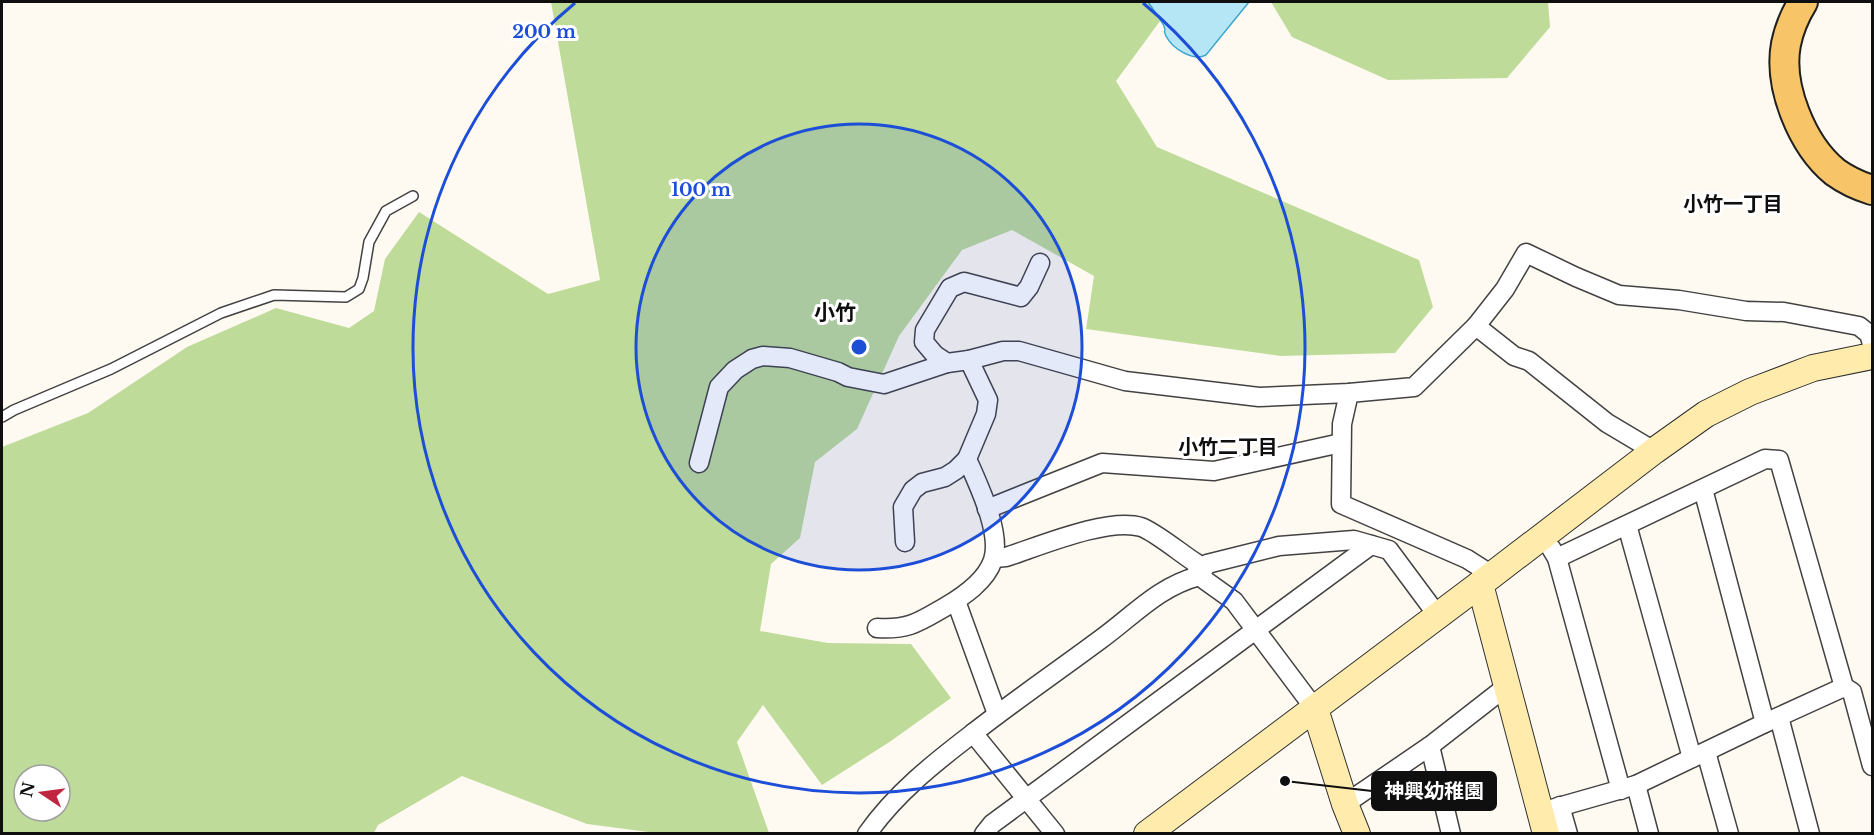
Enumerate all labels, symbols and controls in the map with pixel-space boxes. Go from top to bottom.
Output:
text: 200 m [512,21,576,43]
text: 100 m [671,179,731,201]
district label: 小竹一丁目 [1683,192,1783,216]
district label: 小竹 [814,300,856,326]
centre of rings [849,337,869,357]
district label: 小竹二丁目 [1178,435,1278,459]
north arrow [12,763,72,823]
callout: 神興幼稚園 [1372,772,1496,810]
text: 神興幼稚園 [1384,779,1484,803]
text: N [16,780,39,799]

